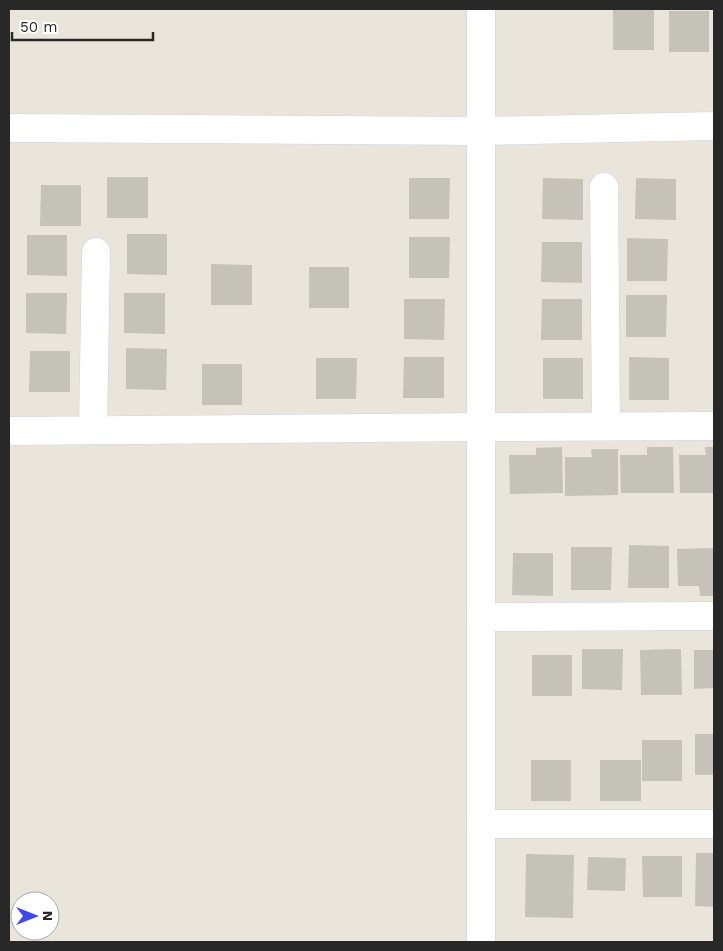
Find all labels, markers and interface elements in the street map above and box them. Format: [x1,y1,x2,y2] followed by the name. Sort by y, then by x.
[12,10,154,42] scale bar
[20,18,57,36] text: 50 m
[10,891,60,941] north arrow
[40,911,56,921] text: N

